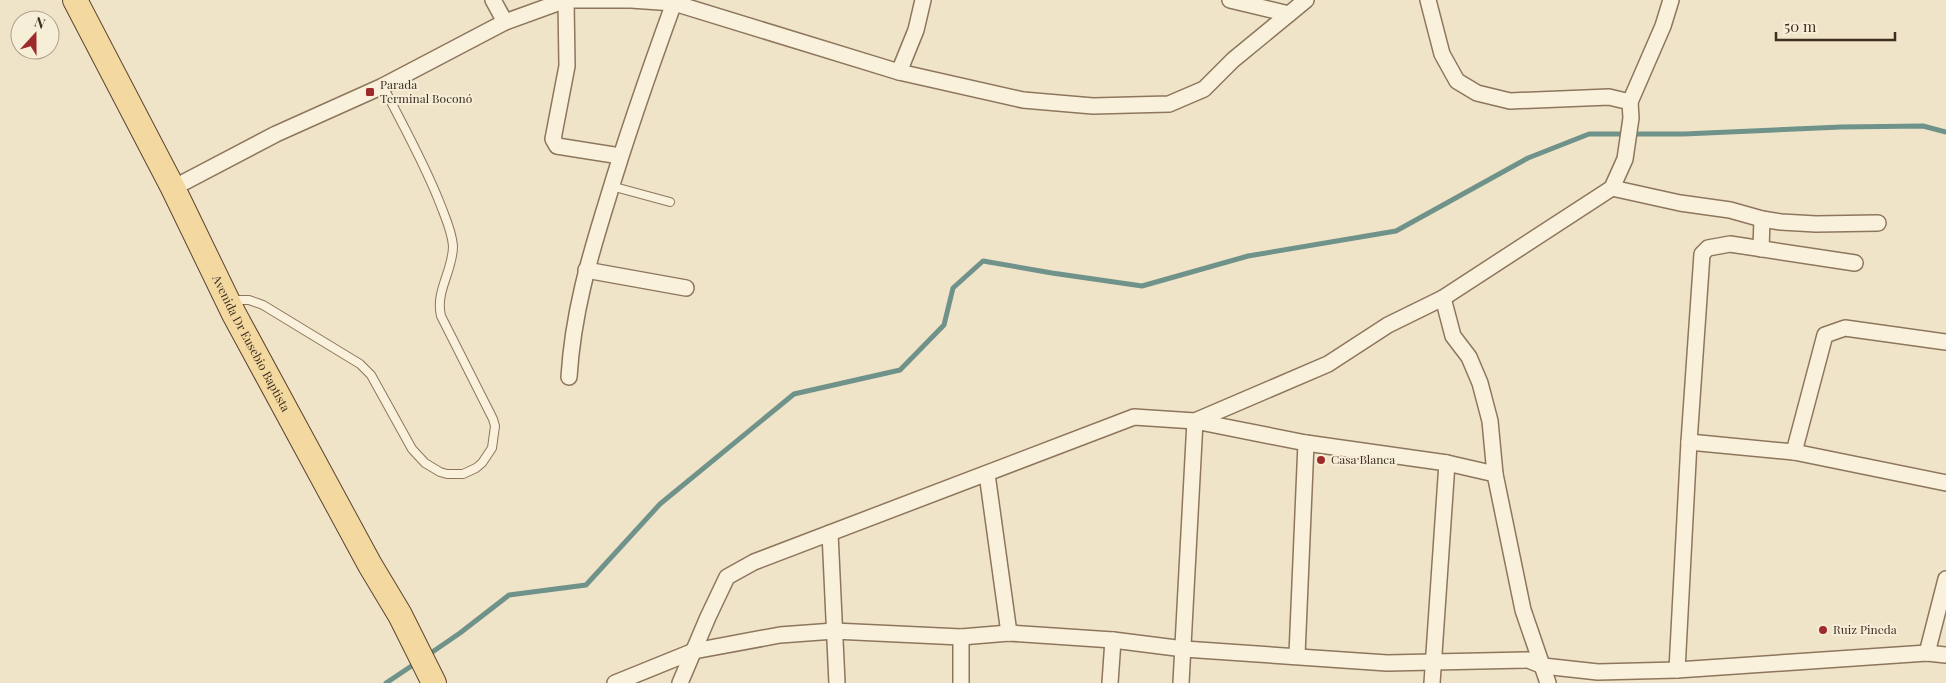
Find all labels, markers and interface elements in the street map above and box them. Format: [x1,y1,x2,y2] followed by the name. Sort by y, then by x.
[10,10,60,60] north arrow
[1776,10,1895,42] scale bar
[32,12,48,33] text: N
[1784,16,1817,36] text: 50 m
[380,76,473,106] place label: Parada Terminal Boconó
[364,86,376,98] marker: Parada Terminal Boconó
[209,271,294,414] street label: Avenida Dr Eusebio Baptista
[1331,451,1395,467] place label: Casa Blanca
[1315,454,1327,466] marker: Casa Blanca
[1833,621,1897,637] place label: Ruiz Pineda
[1817,624,1829,636] marker: Ruiz Pineda

